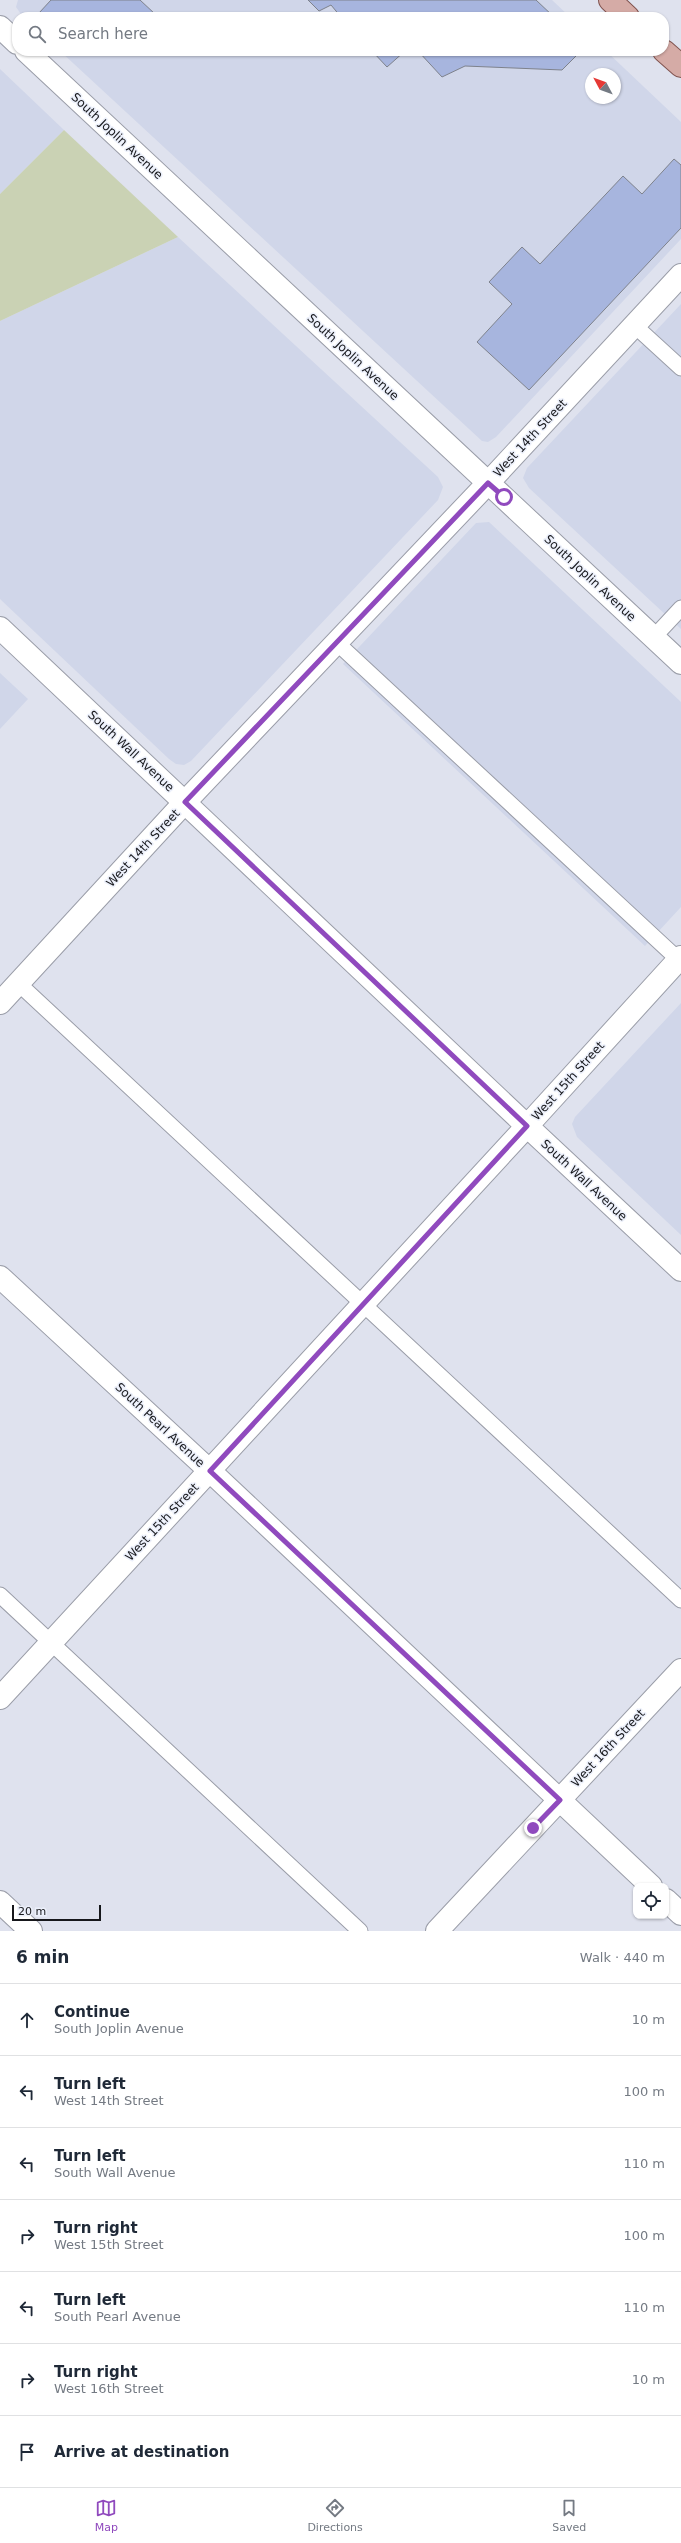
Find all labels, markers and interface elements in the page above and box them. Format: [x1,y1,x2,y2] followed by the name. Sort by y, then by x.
[12,12,669,56] search box
[26,23,48,45] icon: search
[58,25,148,43] text: Search here
[585,68,621,104] north arrow
[68,90,166,182] street label: South Joplin Avenue
[304,311,402,403] street label: South Joplin Avenue
[490,396,570,480] street label: West 14th Street
[495,488,513,506] route start
[541,532,639,624] street label: South Joplin Avenue
[85,708,177,794] street label: South Wall Avenue
[103,806,183,890] street label: West 14th Street
[529,1039,607,1123] street label: West 15th Street
[538,1137,630,1223] street label: South Wall Avenue
[112,1380,208,1470] street label: South Pearl Avenue
[122,1480,202,1564] street label: West 15th Street
[568,1706,648,1790] street label: West 16th Street
[524,1819,542,1837] route end
[633,1883,669,1919] map controls
[633,1883,669,1919] button: locate
[12,1903,101,1922] scale bar
[18,1905,46,1918] text: 20 m
[16,1947,69,1967] text: 6 min
[580,1950,665,1965] text: Walk · 440 m
[54,2003,130,2021] text: Continue
[16,2009,38,2031] icon: ahead
[632,2012,665,2027] text: 10 m
[54,2021,184,2036] text: South Joplin Avenue
[54,2075,126,2093] text: Turn left
[16,2081,38,2103] icon: left
[623,2084,665,2099] text: 100 m
[54,2093,164,2108] text: West 14th Street
[54,2147,126,2165] text: Turn left
[16,2153,38,2175] icon: left
[623,2156,665,2171] text: 110 m
[54,2165,176,2180] text: South Wall Avenue
[54,2219,138,2237] text: Turn right
[16,2225,38,2247] icon: right
[623,2228,665,2243] text: 100 m
[54,2237,164,2252] text: West 15th Street
[54,2291,126,2309] text: Turn left
[16,2297,38,2319] icon: left
[623,2300,665,2315] text: 110 m
[54,2309,181,2324] text: South Pearl Avenue
[54,2363,138,2381] text: Turn right
[16,2369,38,2391] icon: right
[632,2372,665,2387] text: 10 m
[54,2381,164,2396] text: West 16th Street
[16,2441,38,2463] icon: arrive
[54,2443,229,2461] text: Arrive at destination
[95,2497,118,2534] tab: Map
[307,2497,363,2534] tab: Directions
[552,2497,586,2534] tab: Saved

